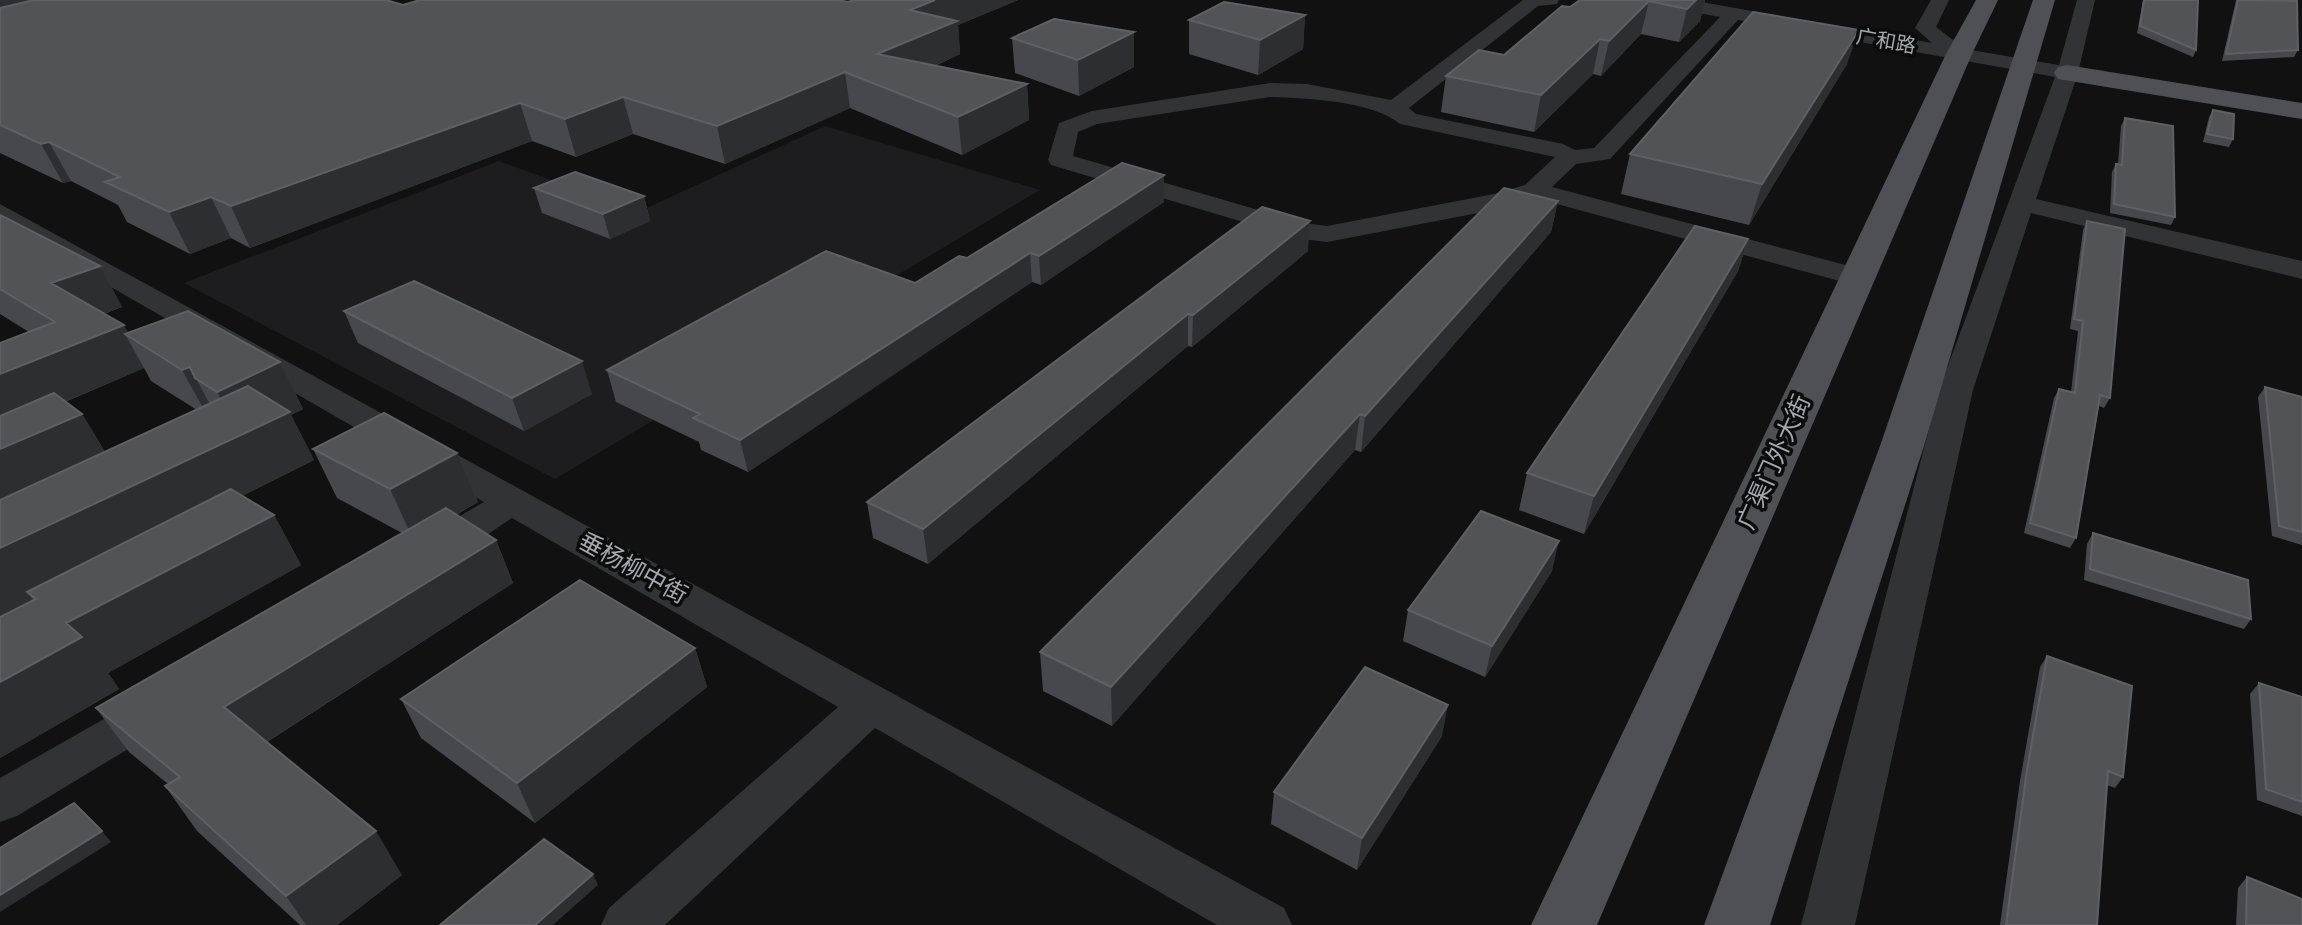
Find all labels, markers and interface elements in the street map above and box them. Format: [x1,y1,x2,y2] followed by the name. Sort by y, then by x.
[1854,24,1918,58] street label: 广和路
[1731,390,1816,533] street label: 广渠门外大街
[574,526,693,609] street label: 垂杨柳中街

